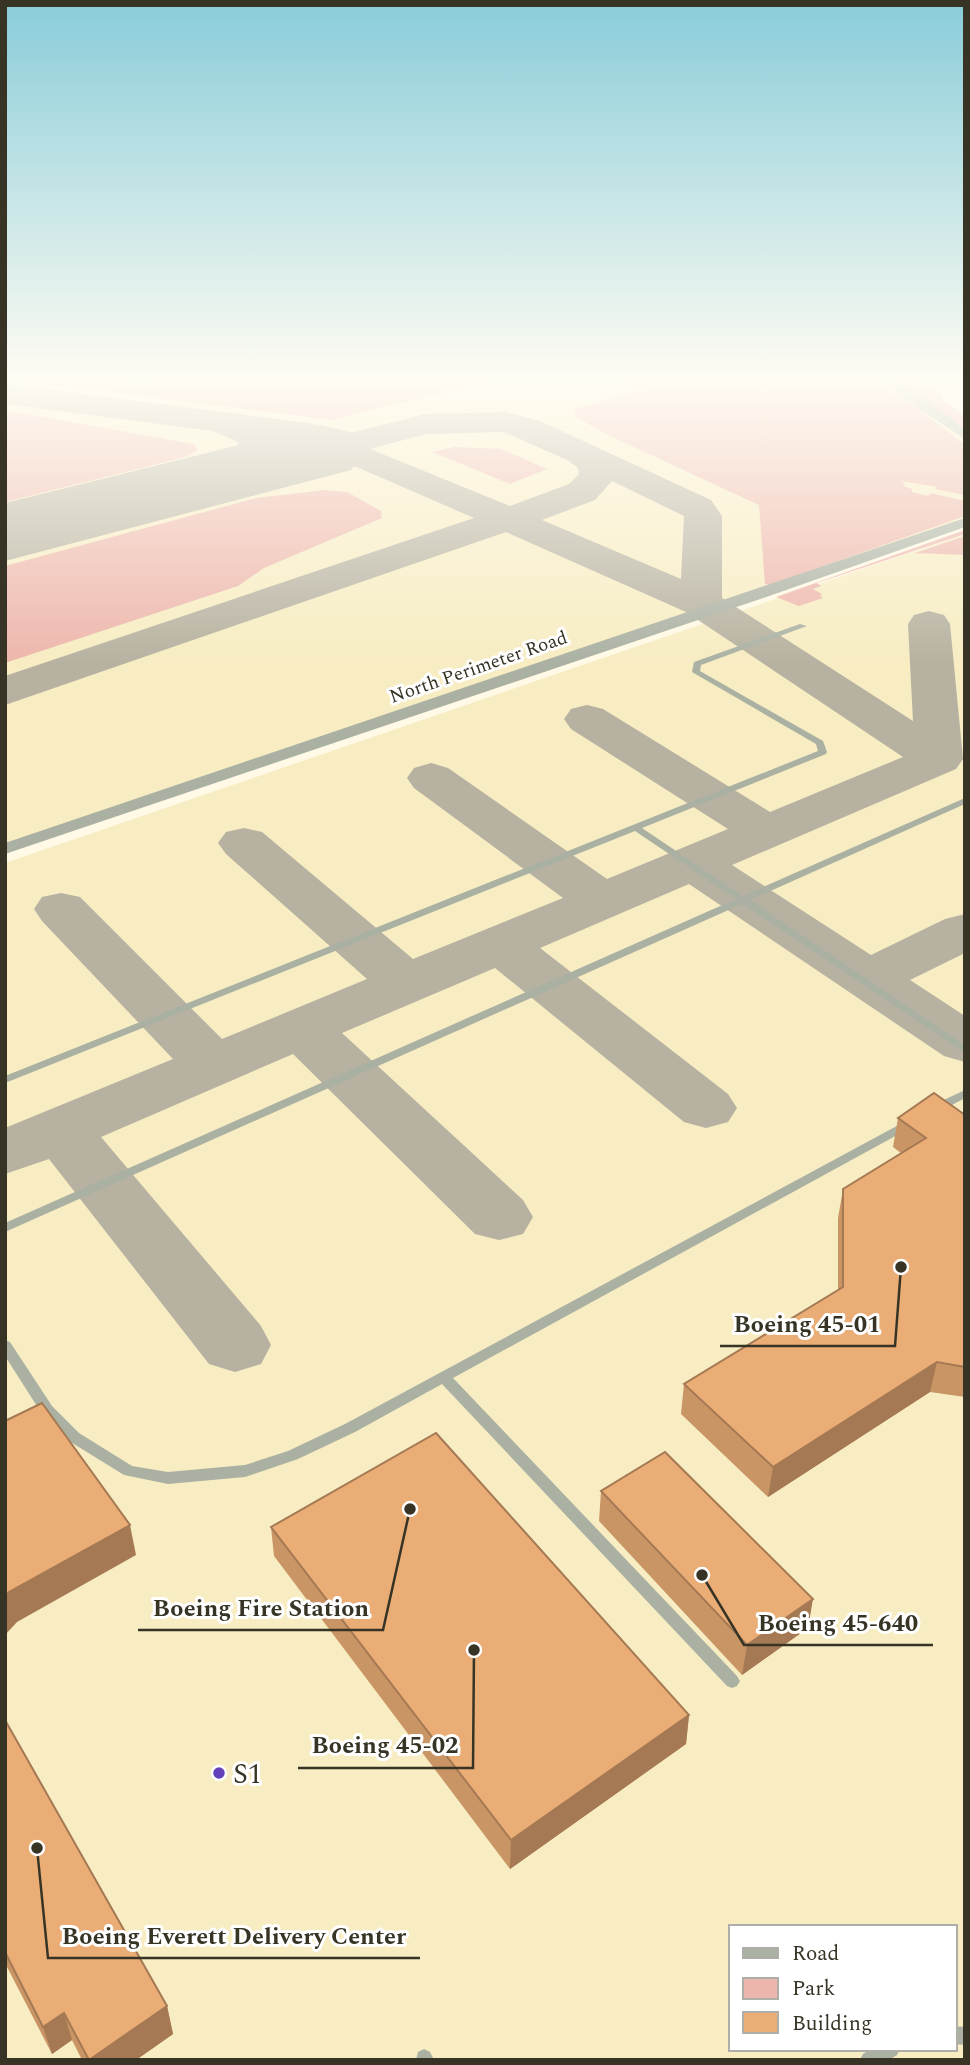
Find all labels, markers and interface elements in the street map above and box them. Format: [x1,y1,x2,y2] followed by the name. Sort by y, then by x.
[386,623,571,711] street label: North Perimeter Road
[720,1301,895,1346] callout: Boeing 45-01
[733,1307,881,1343] text: Boeing 45-01
[138,1585,383,1630] callout: Boeing Fire Station
[153,1591,369,1627] text: Boeing Fire Station
[744,1600,933,1645] callout: Boeing 45-640
[758,1606,918,1642] text: Boeing 45-640
[298,1723,473,1768] callout: Boeing 45-02
[311,1728,459,1764] text: Boeing 45-02
[233,1753,262,1796] place label: S1
[211,1765,227,1781] marker: S1
[48,1913,420,1958] callout: Boeing Everett Delivery Center
[62,1919,407,1955] text: Boeing Everett Delivery Center
[729,1925,956,2051] legend
[792,1938,839,1970] text: Road
[792,1973,836,2005] text: Park
[792,2008,872,2040] text: Building

